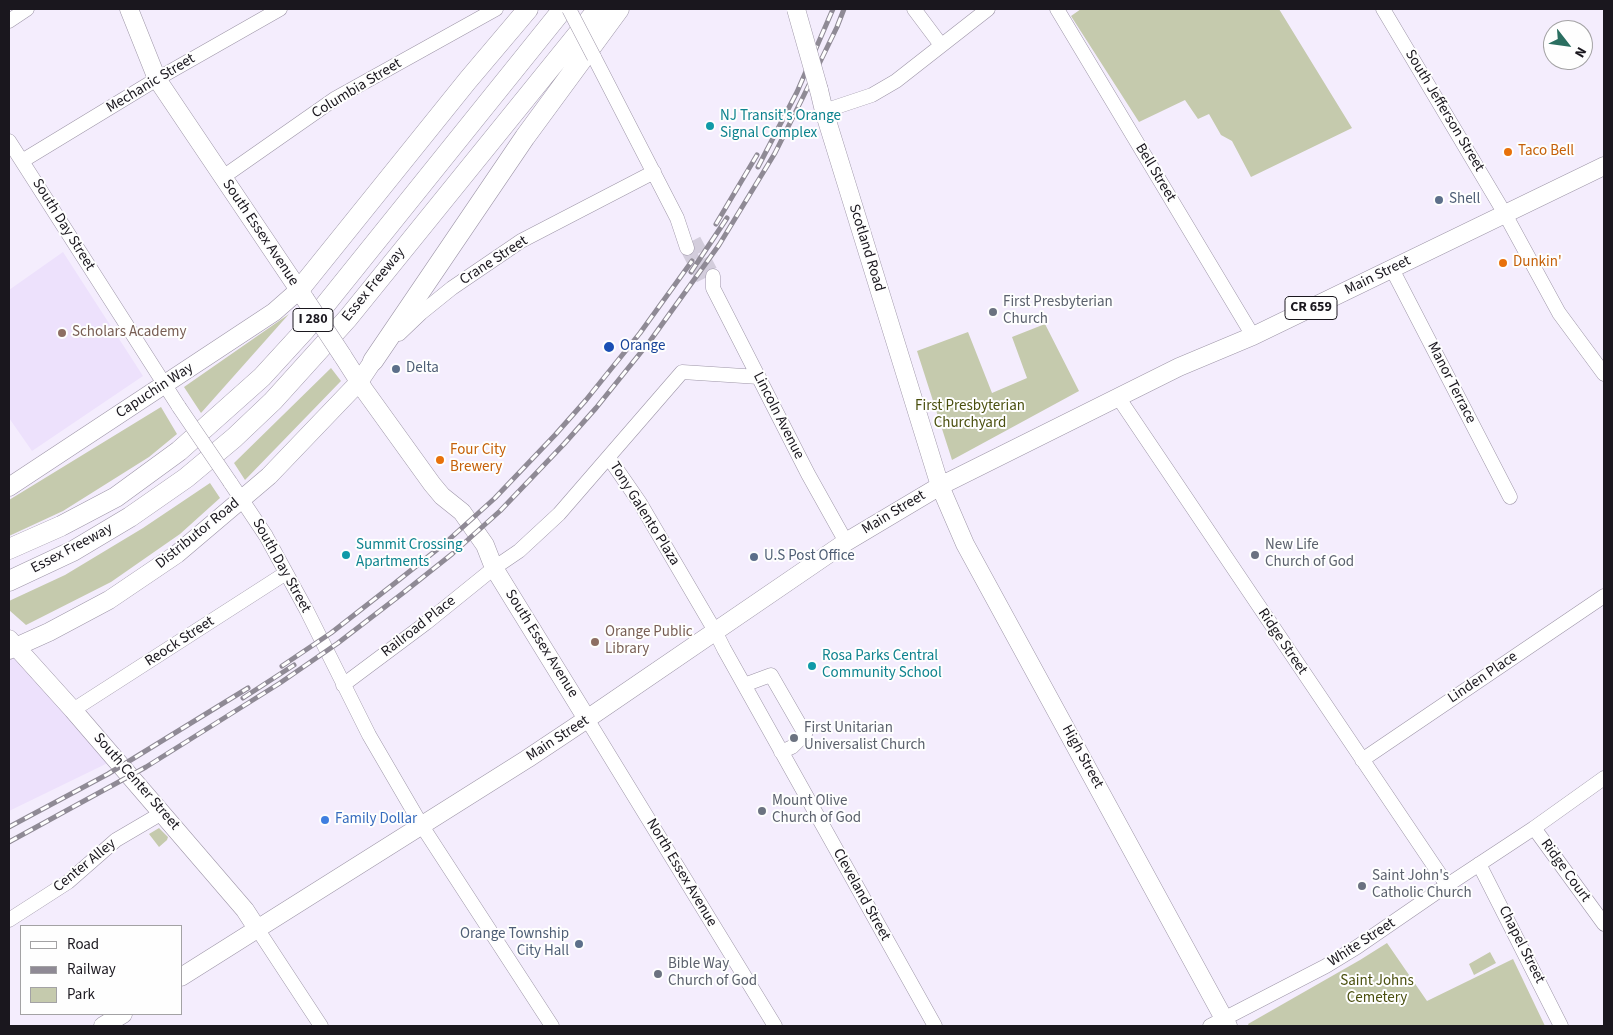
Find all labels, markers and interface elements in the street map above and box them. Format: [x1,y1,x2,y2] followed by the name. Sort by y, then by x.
[1543,20,1593,70] north arrow
[1569,43,1591,61] text: N
[1400,47,1488,175] street label: South Jefferson Street
[103,50,199,118] street label: Mechanic Street
[309,55,405,123] street label: Columbia Street
[720,108,841,143] place label: NJ Transit's Orange Signal Complex
[704,120,716,132] marker: NJ Transit's Orange Signal Complex
[1131,141,1179,205] street label: Bell Street
[1518,143,1574,161] place label: Taco Bell
[1502,146,1514,158] marker: Taco Bell
[28,176,98,274] street label: South Day Street
[218,176,302,290] street label: South Essex Avenue
[1449,191,1480,209] place label: Shell
[1433,194,1445,206] marker: Shell
[844,202,888,294] street label: Scotland Road
[457,232,531,290] street label: Crane Street
[339,244,409,326] street label: Essex Freeway
[1342,252,1414,300] street label: Main Street
[1513,254,1562,272] place label: Dunkin'
[1497,257,1509,269] marker: Dunkin'
[1003,294,1113,329] place label: First Presbyterian Church
[1285,296,1337,320] road number: CR 659
[987,306,999,318] marker: First Presbyterian Church
[293,308,333,332] road number: I 280
[72,324,187,342] place label: Scholars Academy
[56,327,68,339] marker: Scholars Academy
[620,338,665,356] place label: Orange
[1423,339,1479,427] street label: Manor Terrace
[602,340,616,354] marker: Orange
[113,359,197,423] street label: Capuchin Way
[406,360,439,378] place label: Delta
[390,363,402,375] marker: Delta
[748,370,808,462] street label: Lincoln Avenue
[915,398,1025,433] park label: First Presbyterian Churchyard
[450,442,506,477] place label: Four City Brewery
[434,454,446,466] marker: Four City Brewery
[605,459,683,569] street label: Tony Galento Plaza
[859,487,929,539] street label: Main Street
[152,495,244,573] street label: Distributor Road
[248,516,314,616] street label: South Day Street
[28,520,116,578] street label: Essex Freeway
[356,537,463,572] place label: Summit Crossing Apartments
[1265,537,1354,572] place label: New Life Church of God
[764,548,855,566] place label: U.S Post Office
[340,549,352,561] marker: Summit Crossing Apartments
[1249,549,1261,561] marker: New Life Church of God
[748,551,760,563] marker: U.S Post Office
[500,587,582,701] street label: South Essex Avenue
[378,592,460,662] street label: Railroad Place
[1253,605,1311,679] street label: Ridge Street
[142,613,218,671] street label: Reock Street
[605,624,693,659] place label: Orange Public Library
[589,636,601,648] marker: Orange Public Library
[822,648,942,683] place label: Rosa Parks Central Community School
[1445,648,1521,708] street label: Linden Place
[806,660,818,672] marker: Rosa Parks Central Community School
[523,712,593,766] street label: Main Street
[804,720,925,755] place label: First Unitarian Universalist Church
[1057,722,1107,792] street label: High Street
[89,730,183,834] street label: South Center Street
[788,732,800,744] marker: First Unitarian Universalist Church
[772,793,861,828] place label: Mount Olive Church of God
[756,805,768,817] marker: Mount Olive Church of God
[335,811,417,829] place label: Family Dollar
[319,814,331,826] marker: Family Dollar
[642,816,720,930] street label: North Essex Avenue
[50,835,120,897] street label: Center Alley
[1536,836,1594,906] street label: Ridge Court
[828,846,894,944] street label: Cleveland Street
[1372,868,1472,903] place label: Saint John's Catholic Church
[1356,880,1368,892] marker: Saint John's Catholic Church
[1494,903,1548,987] street label: Chapel Street
[1325,915,1399,971] street label: White Street
[20,925,182,1015] legend
[460,926,569,961] place label: Orange Township City Hall
[67,934,99,955] text: Road
[573,938,585,950] marker: Orange Township City Hall
[668,956,757,991] place label: Bible Way Church of God
[67,959,116,980] text: Railway
[652,968,664,980] marker: Bible Way Church of God
[1340,973,1414,1008] park label: Saint Johns Cemetery
[67,984,95,1005] text: Park

